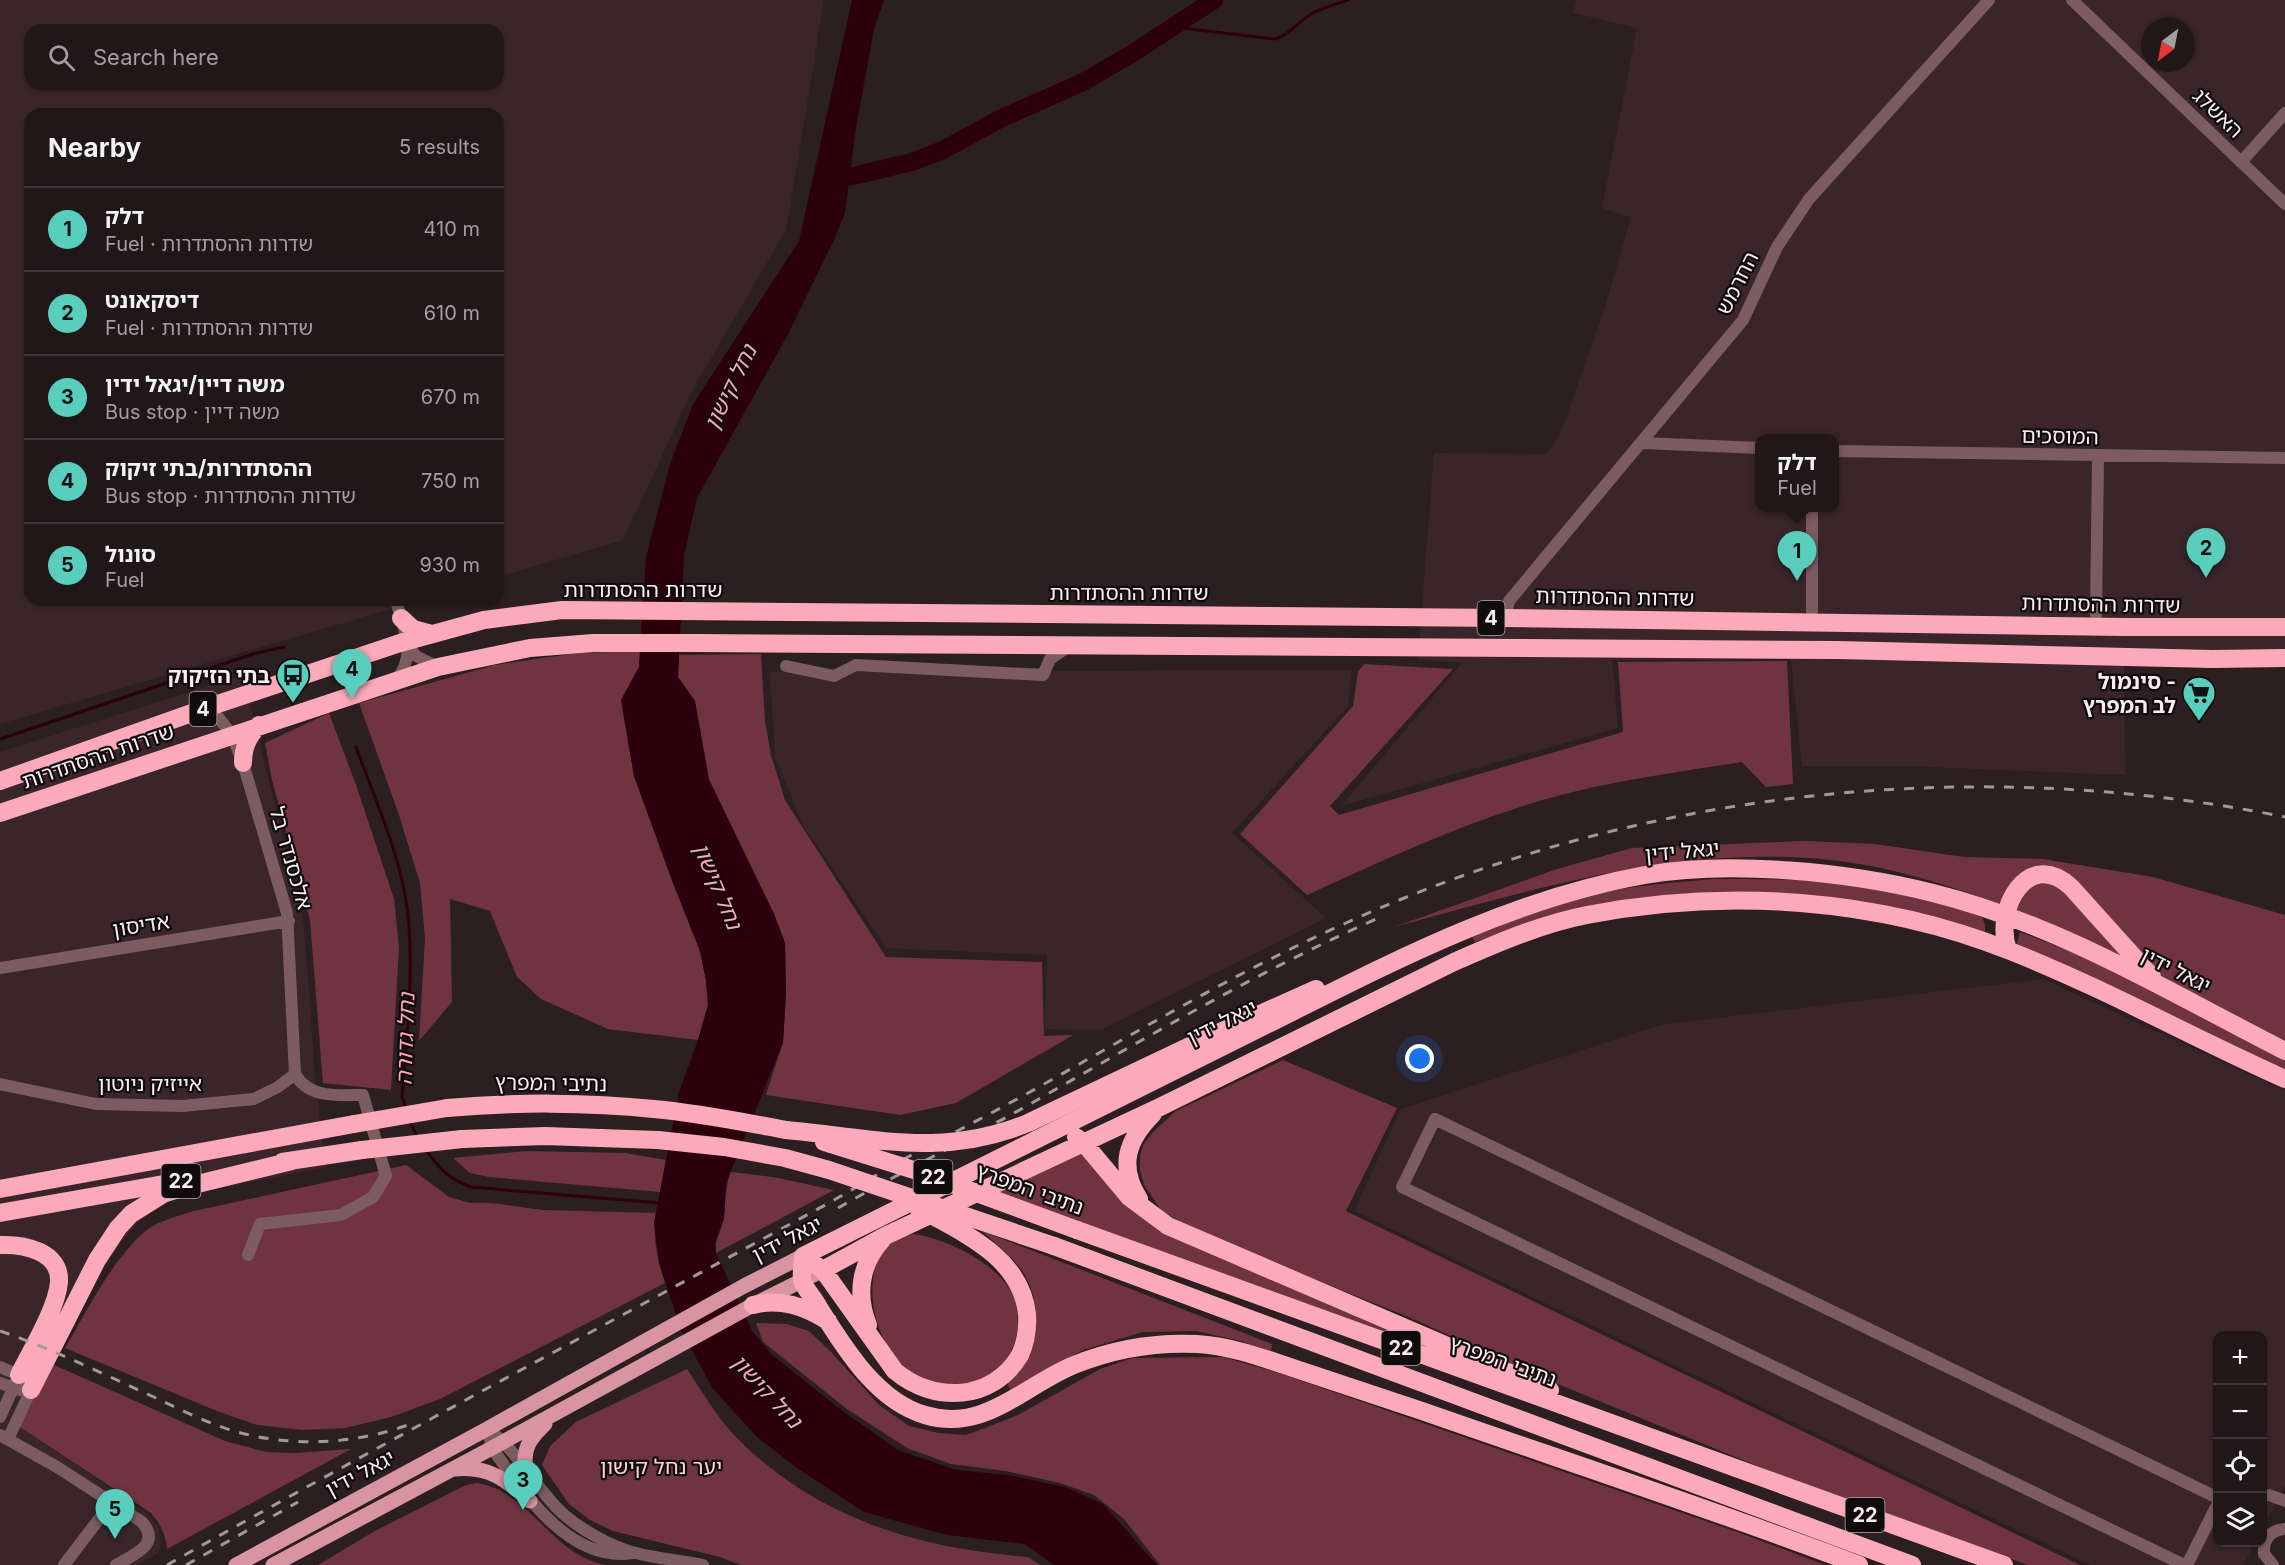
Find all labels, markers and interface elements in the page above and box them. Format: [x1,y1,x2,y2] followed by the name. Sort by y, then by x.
[2141,18,2195,72] north arrow
[24,24,504,90] search box
[45,41,78,74] icon: search
[93,44,219,70] text: Search here
[2188,83,2248,143] street label: האשלג
[48,132,141,163] text: Nearby
[399,135,480,159] text: 5 results
[105,203,144,229] text: דלק
[63,217,72,241] text: 1
[424,217,480,241] text: 410 m
[105,232,313,256] text: Fuel · שדרות ההסתדרות
[1711,247,1763,319] street label: החרמש
[105,287,199,313] text: דיסקאונט
[61,301,74,325] text: 2
[424,301,480,325] text: 610 m
[105,316,313,340] text: Fuel · שדרות ההסתדרות
[698,339,762,433] water label: נחל קישון
[105,371,285,397] text: משה דיין/יגאל ידין
[61,385,74,409] text: 3
[421,385,480,409] text: 670 m
[105,400,279,424] text: Bus stop · משה דיין
[2021,423,2099,449] street label: המוסכים
[1755,434,1839,512] popup
[1777,449,1816,475] text: דלק
[105,455,312,481] text: ההסתדרות/בתי זיקוק
[61,469,74,493] text: 4
[421,469,480,493] text: 750 m
[1777,476,1817,500] text: Fuel
[105,484,356,508] text: Bus stop · שדרות ההסתדרות
[2186,528,2226,578] pin: 2
[1778,532,1816,581] pin: 1
[105,541,156,567] text: סונול
[61,553,74,577] text: 5
[419,553,480,577] text: 930 m
[105,568,144,592] text: Fuel
[563,577,723,602] street label: שדרות ההסתדרות
[1049,580,1209,605] street label: שדרות ההסתדרות
[1535,583,1695,611] street label: שדרות ההסתדרות
[2021,590,2181,618] street label: שדרות ההסתדרות
[1478,601,1504,635] road number: 4
[332,650,372,699] pin: 4
[275,657,311,704] bus stop icon: בתי הזיקוק
[168,663,270,688] place label: בתי הזיקוק
[2083,669,2176,718] place label: סינמול - לב המפרץ
[2181,675,2217,722] supermarket icon: סינמול - לב המפרץ
[190,692,216,726] road number: 4
[19,718,177,794] street label: שדרות ההסתדרות
[264,804,318,912] street label: אלכסנדר בל
[1644,835,1720,867] street label: יגאל ידין
[688,839,748,934] water label: נחל קישון
[111,908,171,942] street label: אדיסון
[2137,942,2215,998] street label: יגאל ידין
[390,991,420,1086] water label: נחל גדורה
[1183,994,1261,1050] street label: יגאל ידין
[1405,1044,1434,1073] your location
[495,1070,607,1096] street label: נתיבי המפרץ
[98,1071,202,1096] street label: אייזיק ניוטון
[973,1158,1087,1220] street label: נתיבי המפרץ
[914,1160,952,1194] road number: 22
[162,1164,201,1198] road number: 22
[748,1211,826,1267] street label: יגאל ידין
[1446,1330,1560,1392] street label: נתיבי המפרץ
[1382,1331,1420,1365] road number: 22
[2213,1331,2267,1547] map controls
[2213,1331,2267,1385] button: +
[727,1349,809,1434] water label: נחל קישון
[2213,1385,2267,1439] button: −
[2213,1439,2267,1493] button: locate
[321,1444,399,1502] street label: יגאל ידין
[600,1454,722,1479] park label: יער נחל קישון
[504,1460,542,1510] pin: 3
[96,1490,134,1539] pin: 5
[2213,1493,2267,1547] button: layers
[1846,1498,1884,1532] road number: 22

